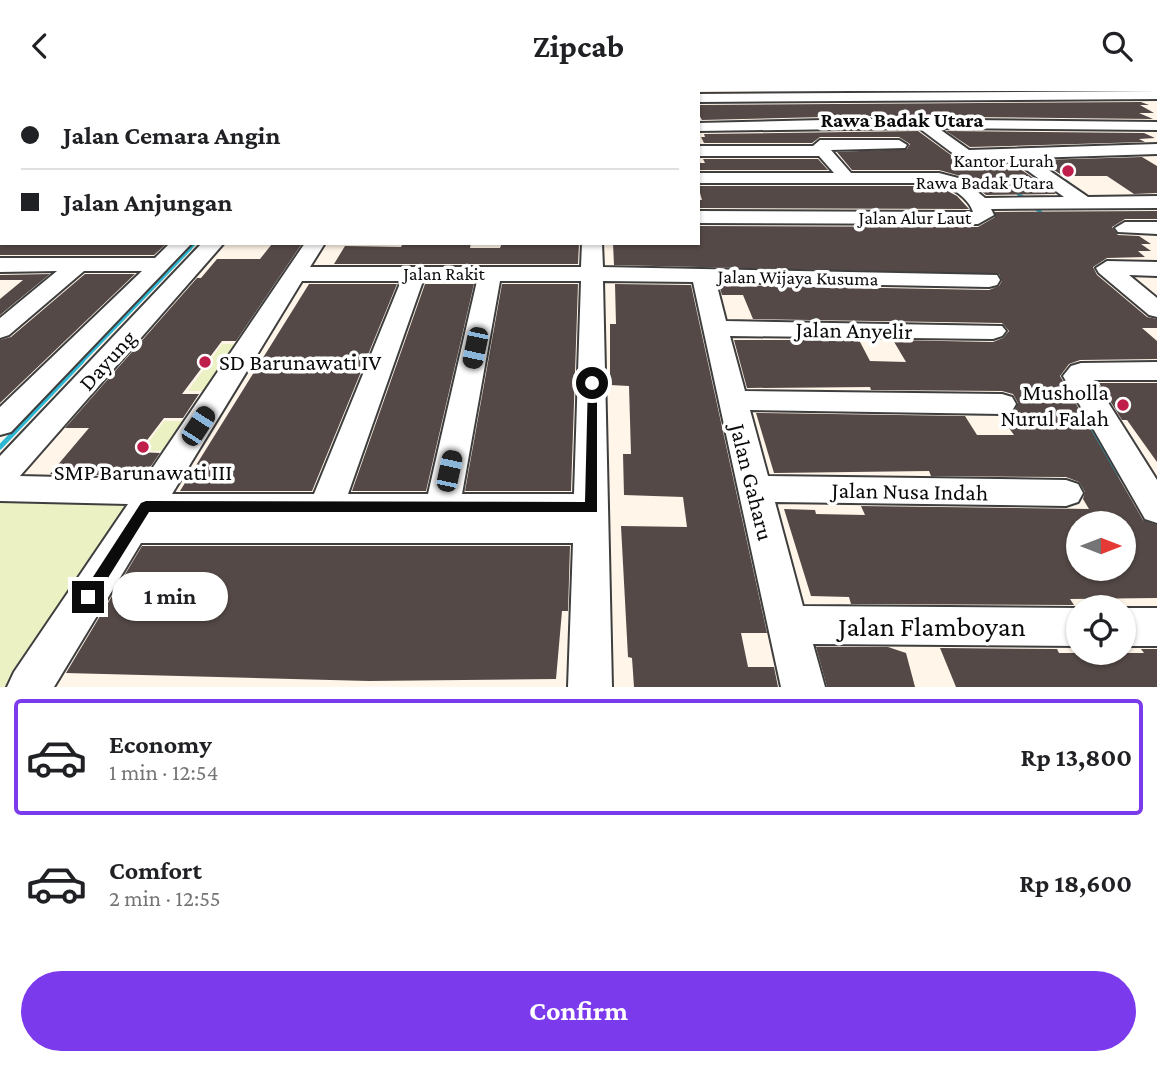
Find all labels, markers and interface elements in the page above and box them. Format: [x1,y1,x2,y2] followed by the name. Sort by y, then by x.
[21,27,59,65] icon: back
[1098,27,1136,65] icon: search
[533,28,624,64] text: Zipcab
[820,108,984,132] district label: Rawa Badak Utara
[63,121,280,150] text: Jalan Cemara Angin
[916,150,1054,193] place label: Kantor Lurah Rawa Badak Utara
[1060,163,1076,179] marker: Kantor Lurah Rawa Badak Utara
[63,188,232,217] text: Jalan Anjungan
[857,207,972,228] street label: Jalan Alur Laut
[401,263,485,284] street label: Jalan Rakit
[715,266,879,290] street label: Jalan Wijaya Kusuma
[793,316,913,344] street label: Jalan Anyelir
[73,324,141,396] street label: Dayung
[461,325,490,371] car
[219,349,382,375] place label: SD Barunawati IV
[197,354,213,370] marker: SD Barunawati IV
[576,367,608,399] route start
[1000,379,1109,431] place label: Musholla Nurul Falah
[1115,397,1131,413] marker: Musholla Nurul Falah
[178,403,219,449] car
[724,419,779,543] street label: Jalan Gaharu
[135,439,151,455] marker: SMP Barunawati III
[435,448,464,494] car
[54,459,232,485] place label: SMP Barunawati III
[830,477,988,505] street label: Jalan Nusa Indah
[1066,511,1136,581] north arrow
[1066,511,1136,665] map controls
[112,573,228,621] callout: 1 min
[72,581,104,613] route end
[144,583,196,609] text: 1 min
[1066,595,1136,665] button: locate
[835,611,1026,642] street label: Jalan Flamboyan
[25,726,88,789] icon: car
[109,730,212,759] text: Economy
[1021,743,1132,772] text: Rp 13,800
[109,759,218,785] text: 1 min · 12:54
[25,852,88,915] icon: car
[109,856,202,885] text: Comfort
[1019,869,1132,898] text: Rp 18,600
[109,885,221,911] text: 2 min · 12:55
[21,971,1136,1051] button: Confirm

